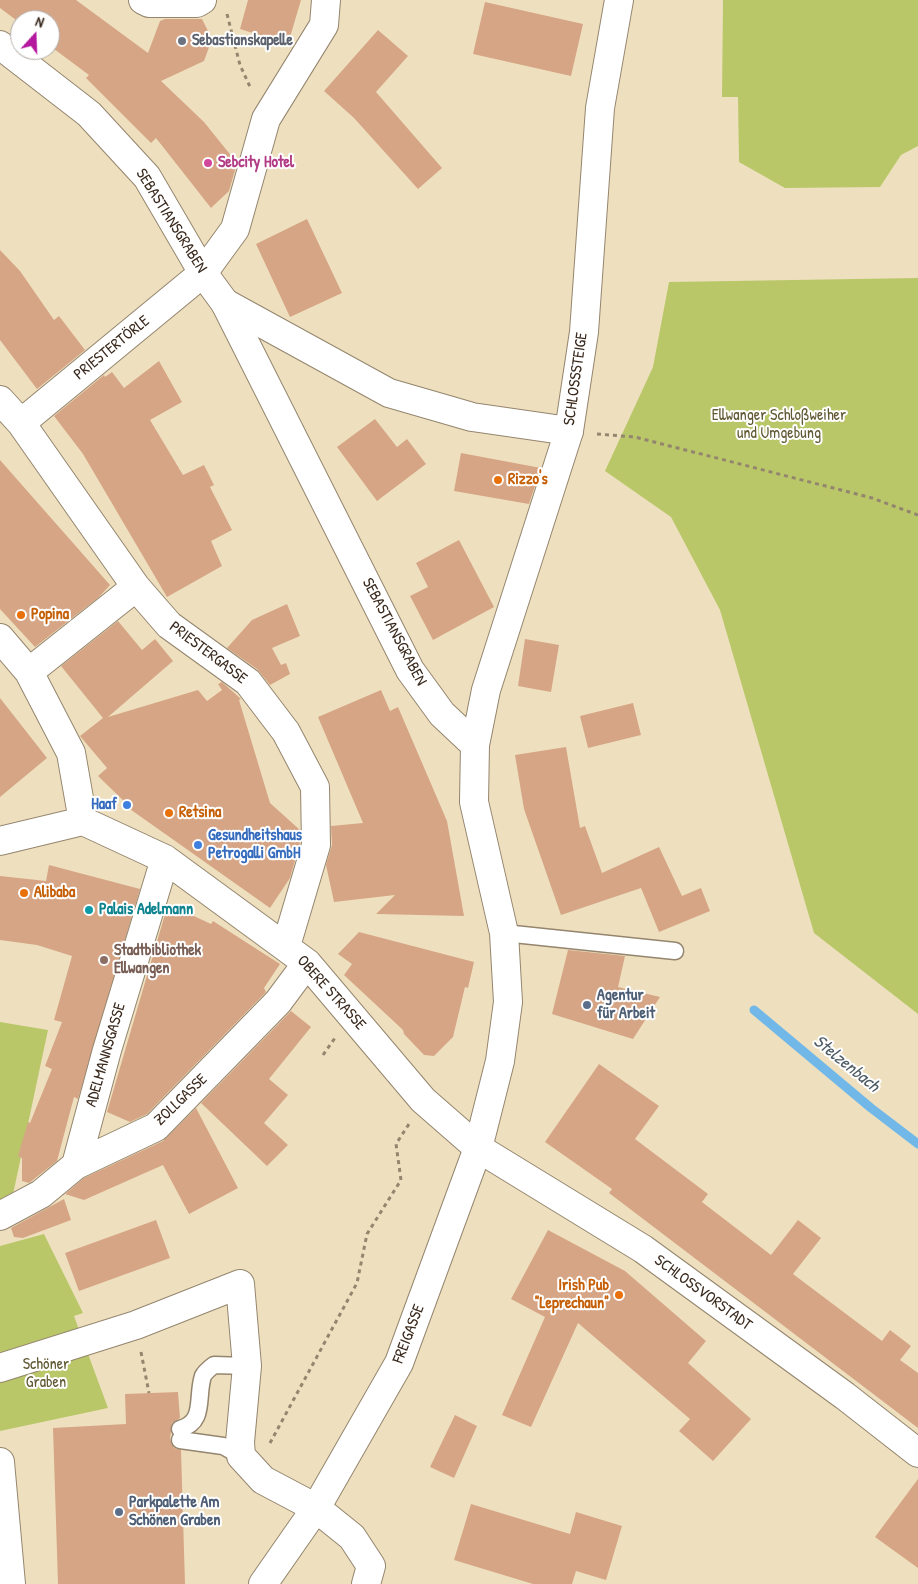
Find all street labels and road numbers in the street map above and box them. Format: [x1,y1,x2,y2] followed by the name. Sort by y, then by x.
[131,165,211,277] street label: SEBASTIANSGRABEN
[70,312,154,384] street label: PRIESTERTÖRLE
[560,331,592,427] street label: SCHLOSSSTEIGE
[358,575,430,689] street label: SEBASTIANSGRABEN
[165,618,251,688] street label: PRIESTERGASSE
[292,952,370,1034] street label: OBERE STRASSE
[82,1001,130,1109] street label: ADELMANNSGASSE
[151,1070,211,1130] street label: ZOLLGASSE
[650,1251,756,1335] street label: SCHLOSSVORSTADT
[389,1302,429,1366] street label: FREIGASSE

